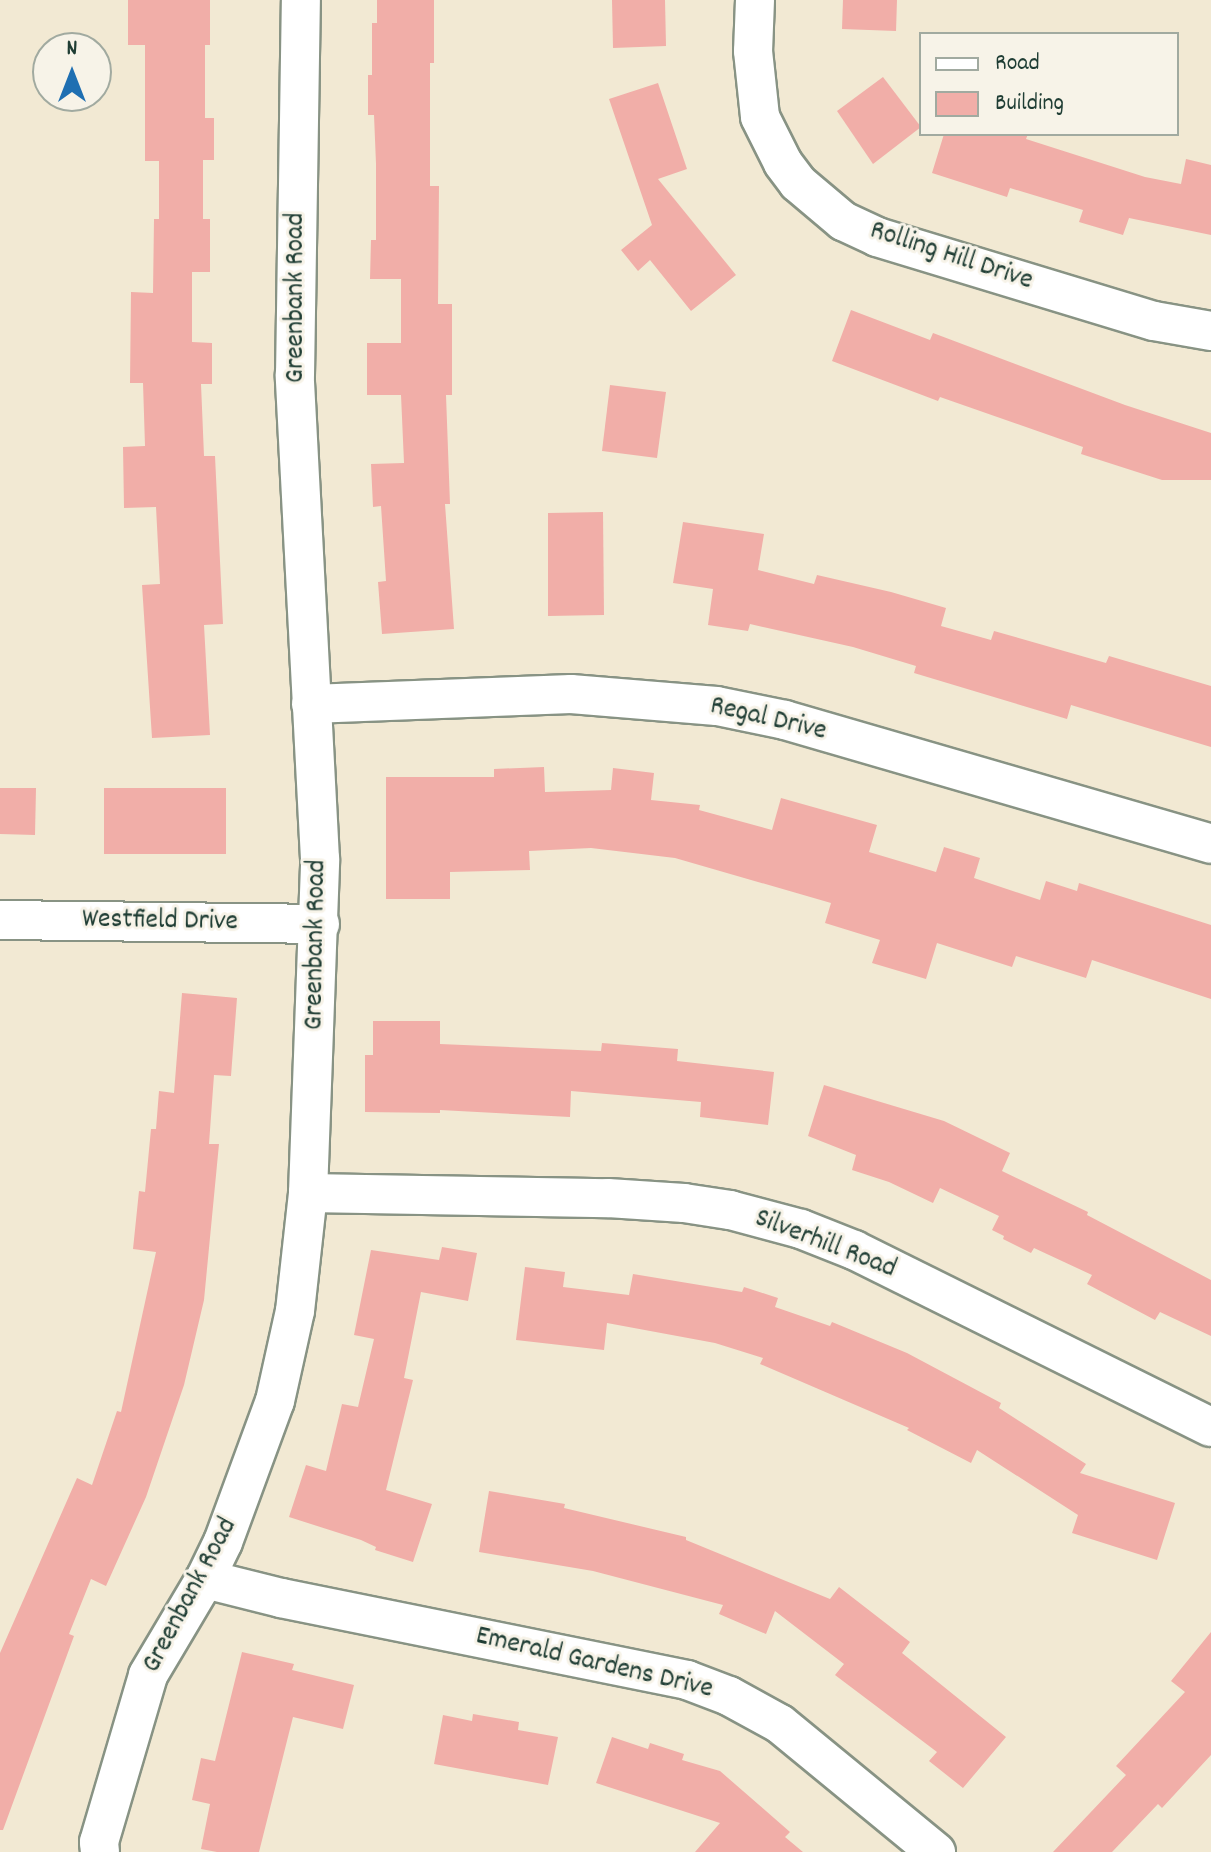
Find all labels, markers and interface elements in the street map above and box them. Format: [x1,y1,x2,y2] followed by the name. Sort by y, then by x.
[32,32,112,112] north arrow
[919,32,1179,136] legend
[67,34,77,65] text: N
[995,47,1040,81] text: Road
[995,87,1064,121] text: Building
[280,213,314,383] street label: Greenbank Road
[865,215,1037,299] street label: Rolling Hill Drive
[707,690,829,750] street label: Regal Drive
[299,859,335,1031] street label: Greenbank Road
[82,904,238,940] street label: Westfield Drive
[750,1203,900,1287] street label: Silverhill Road
[136,1513,246,1679] street label: Greenbank Road
[472,1620,716,1708] street label: Emerald Gardens Drive

